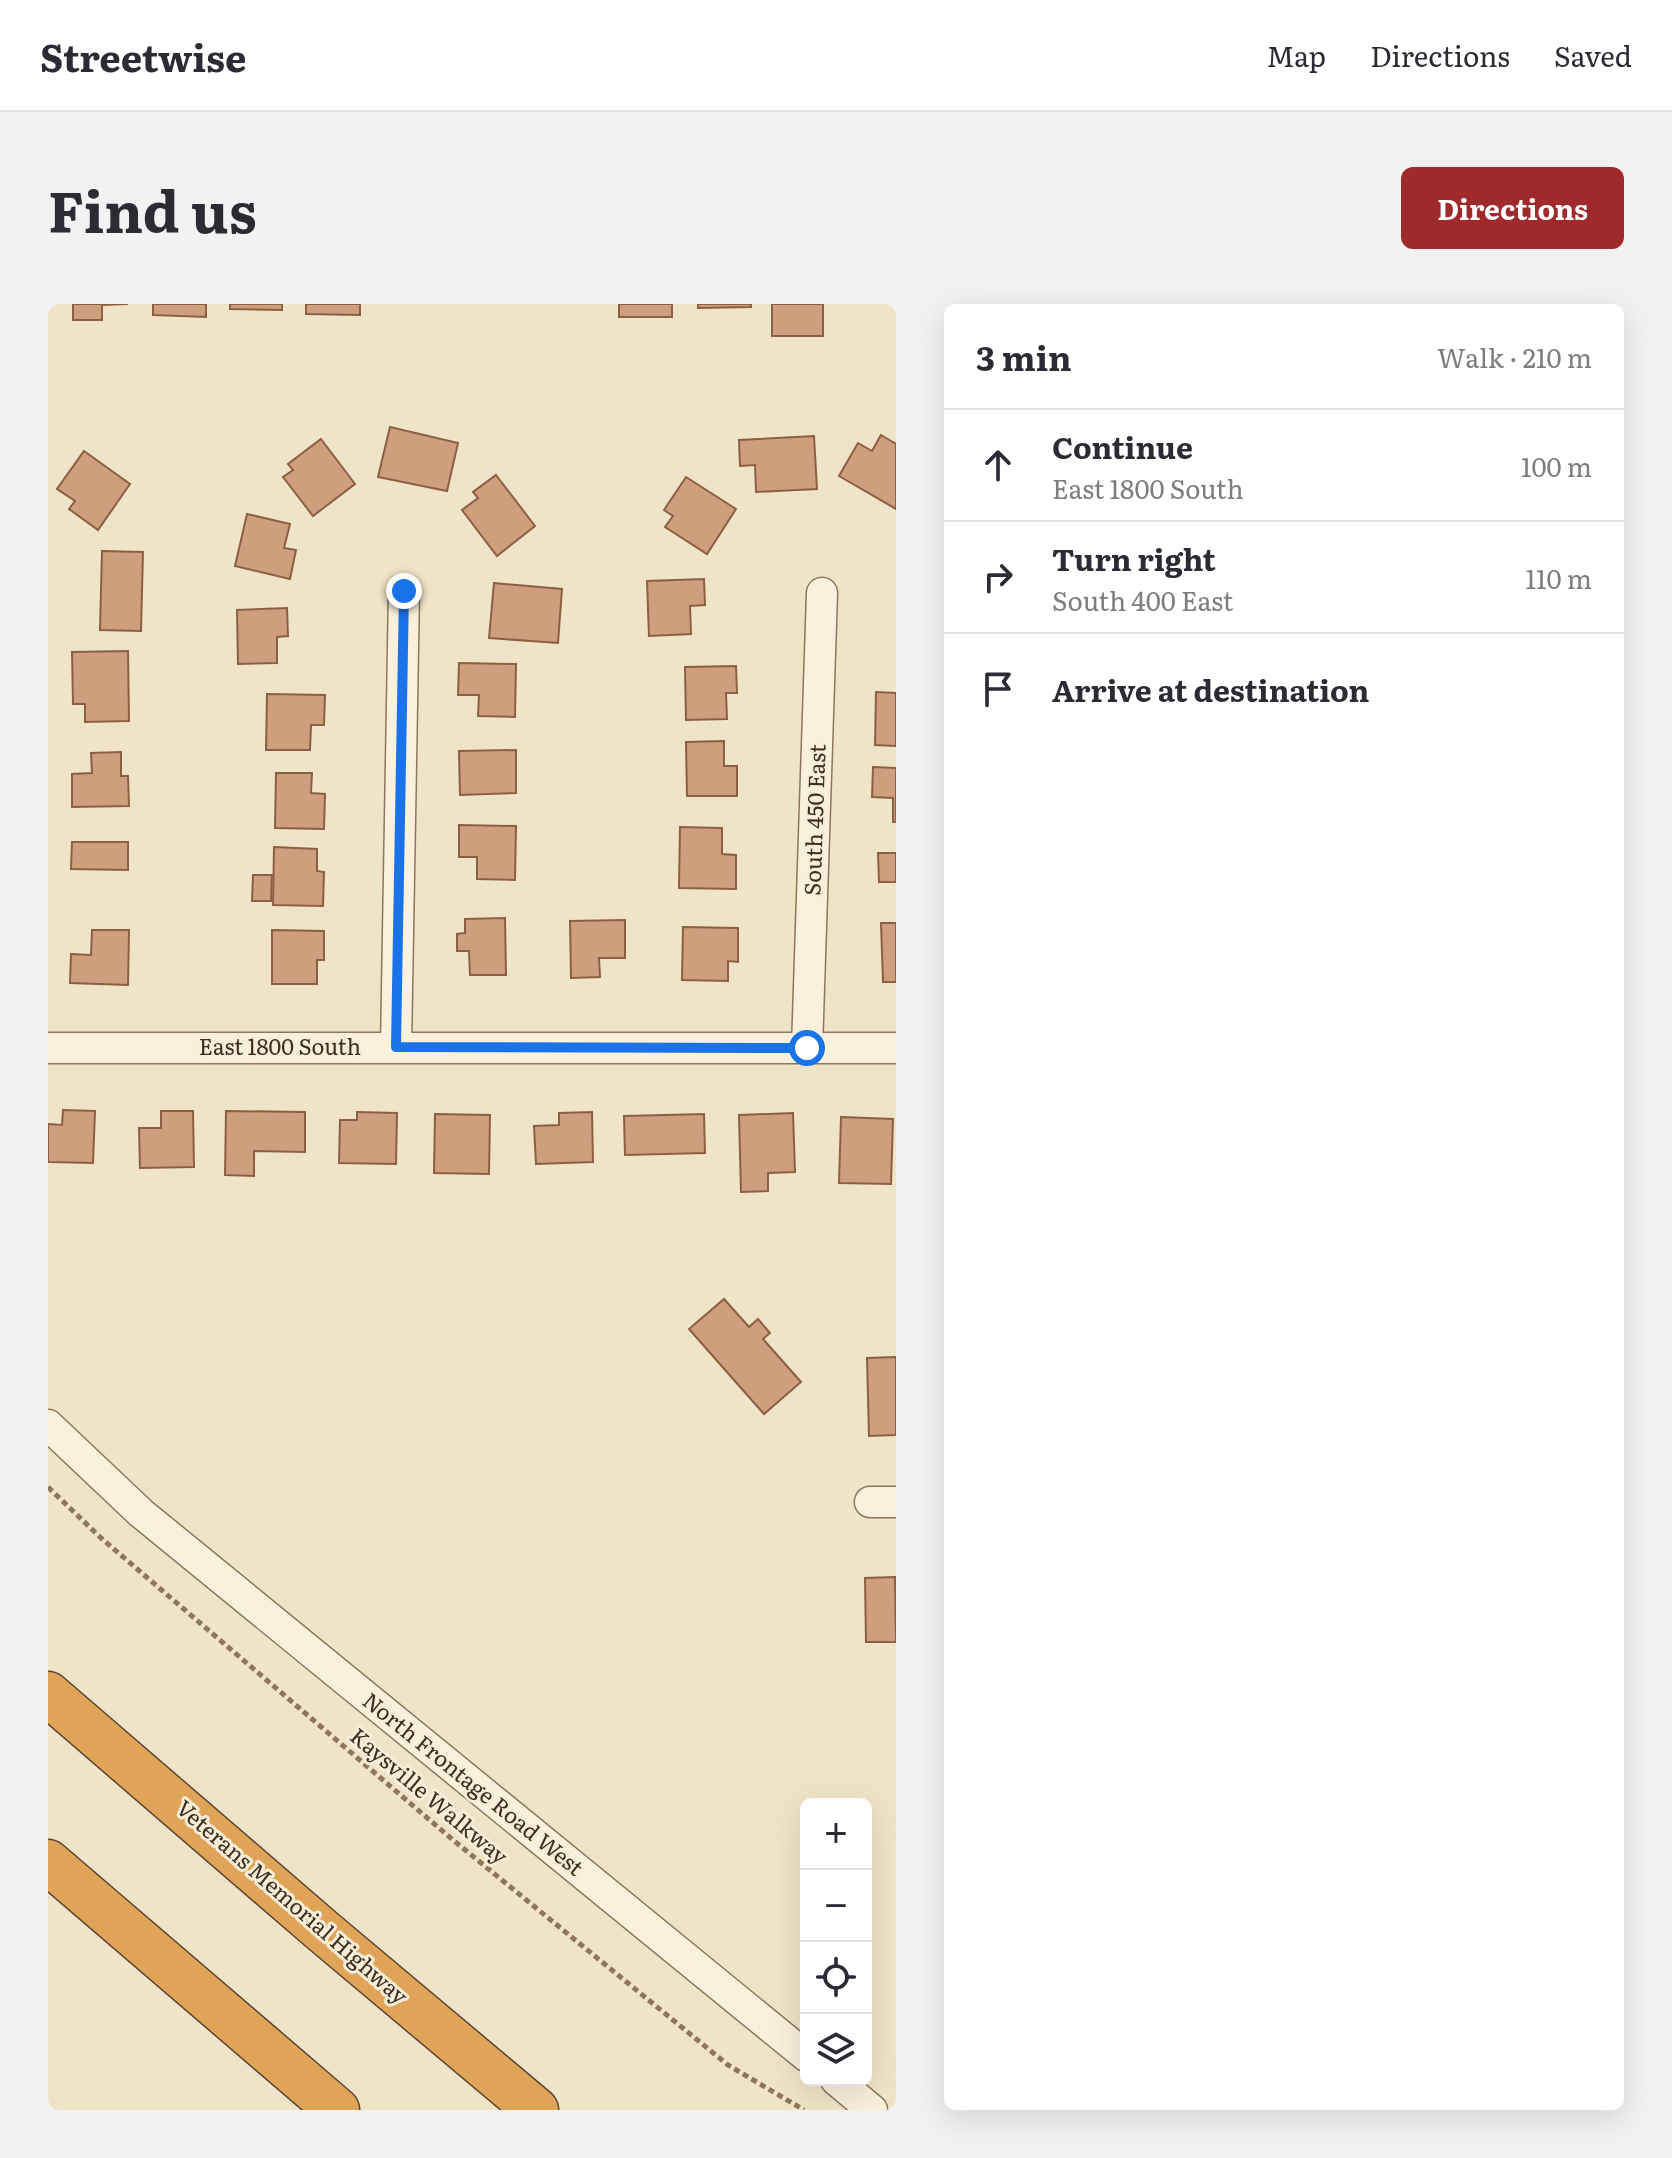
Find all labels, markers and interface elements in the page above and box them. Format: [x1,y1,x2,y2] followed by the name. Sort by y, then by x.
[40,27,247,84] text: Streetwise
[1267,34,1326,76] text: Map
[1370,34,1510,76] text: Directions
[1554,34,1632,76] text: Saved
[48,167,257,250] text: Find us
[1401,167,1624,249] button: Directions
[976,331,1072,381] text: 3 min
[1437,337,1592,376] text: Walk · 210 m
[1052,424,1193,468] text: Continue
[976,443,1020,487] icon: ahead
[1521,446,1592,485] text: 100 m
[1052,468,1244,507] text: East 1800 South
[1052,536,1216,580] text: Turn right
[976,555,1020,599] icon: right
[1525,558,1592,597] text: 110 m
[386,573,422,609] route end
[1052,580,1233,619] text: South 400 East
[976,667,1020,711] icon: arrive
[1052,667,1369,711] text: Arrive at destination
[794,743,833,896] street label: South 450 East
[199,1029,361,1062] street label: East 1800 South
[789,1030,825,1066] route start
[356,1683,592,1882] street label: North Frontage Road West
[344,1719,516,1871] street label: Kaysville Walkway
[170,1791,416,2011] street label: Veterans Memorial Highway
[800,1798,872,2086] map controls
[800,1798,872,1870] button: +
[800,1870,872,1942] button: −
[800,1942,872,2014] button: locate
[800,2014,872,2086] button: layers

